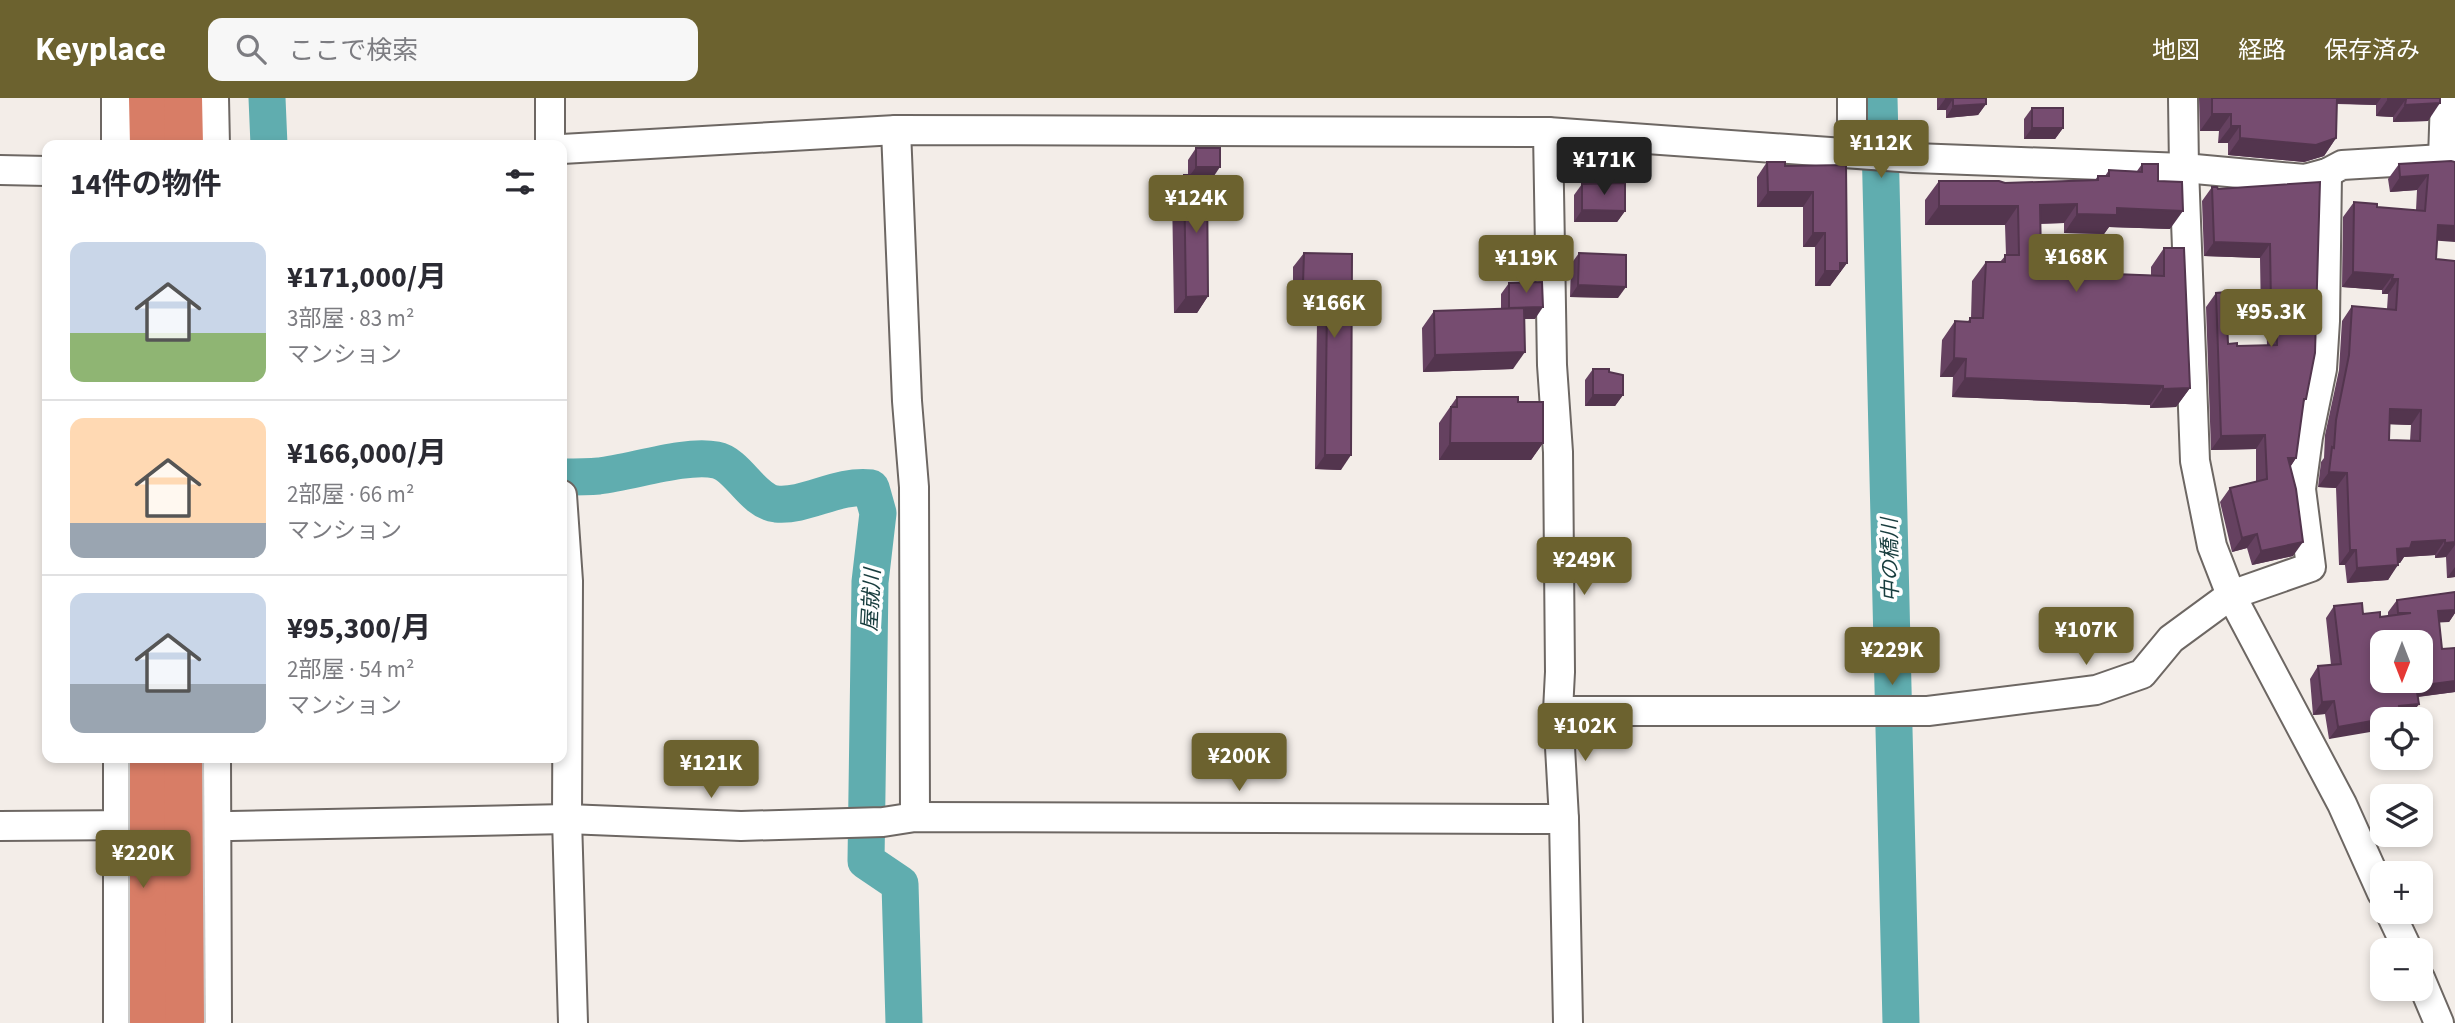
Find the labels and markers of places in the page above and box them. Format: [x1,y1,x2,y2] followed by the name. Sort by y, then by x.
[1832,120,1930,180] pin: ¥112K
[1555,138,1653,197] pin: ¥171K
[1147,176,1245,235] pin: ¥124K
[2027,234,2125,294] pin: ¥168K
[1477,236,1575,295] pin: ¥119K
[1285,280,1383,340] pin: ¥166K
[2214,289,2328,349] pin: ¥95.3K
[1535,538,1633,597] pin: ¥249K
[2037,608,2135,667] pin: ¥107K
[1843,628,1941,687] pin: ¥229K
[1536,704,1634,763] pin: ¥102K
[1190,734,1288,793] pin: ¥200K
[662,740,760,800] pin: ¥121K
[94,830,192,890] pin: ¥220K

